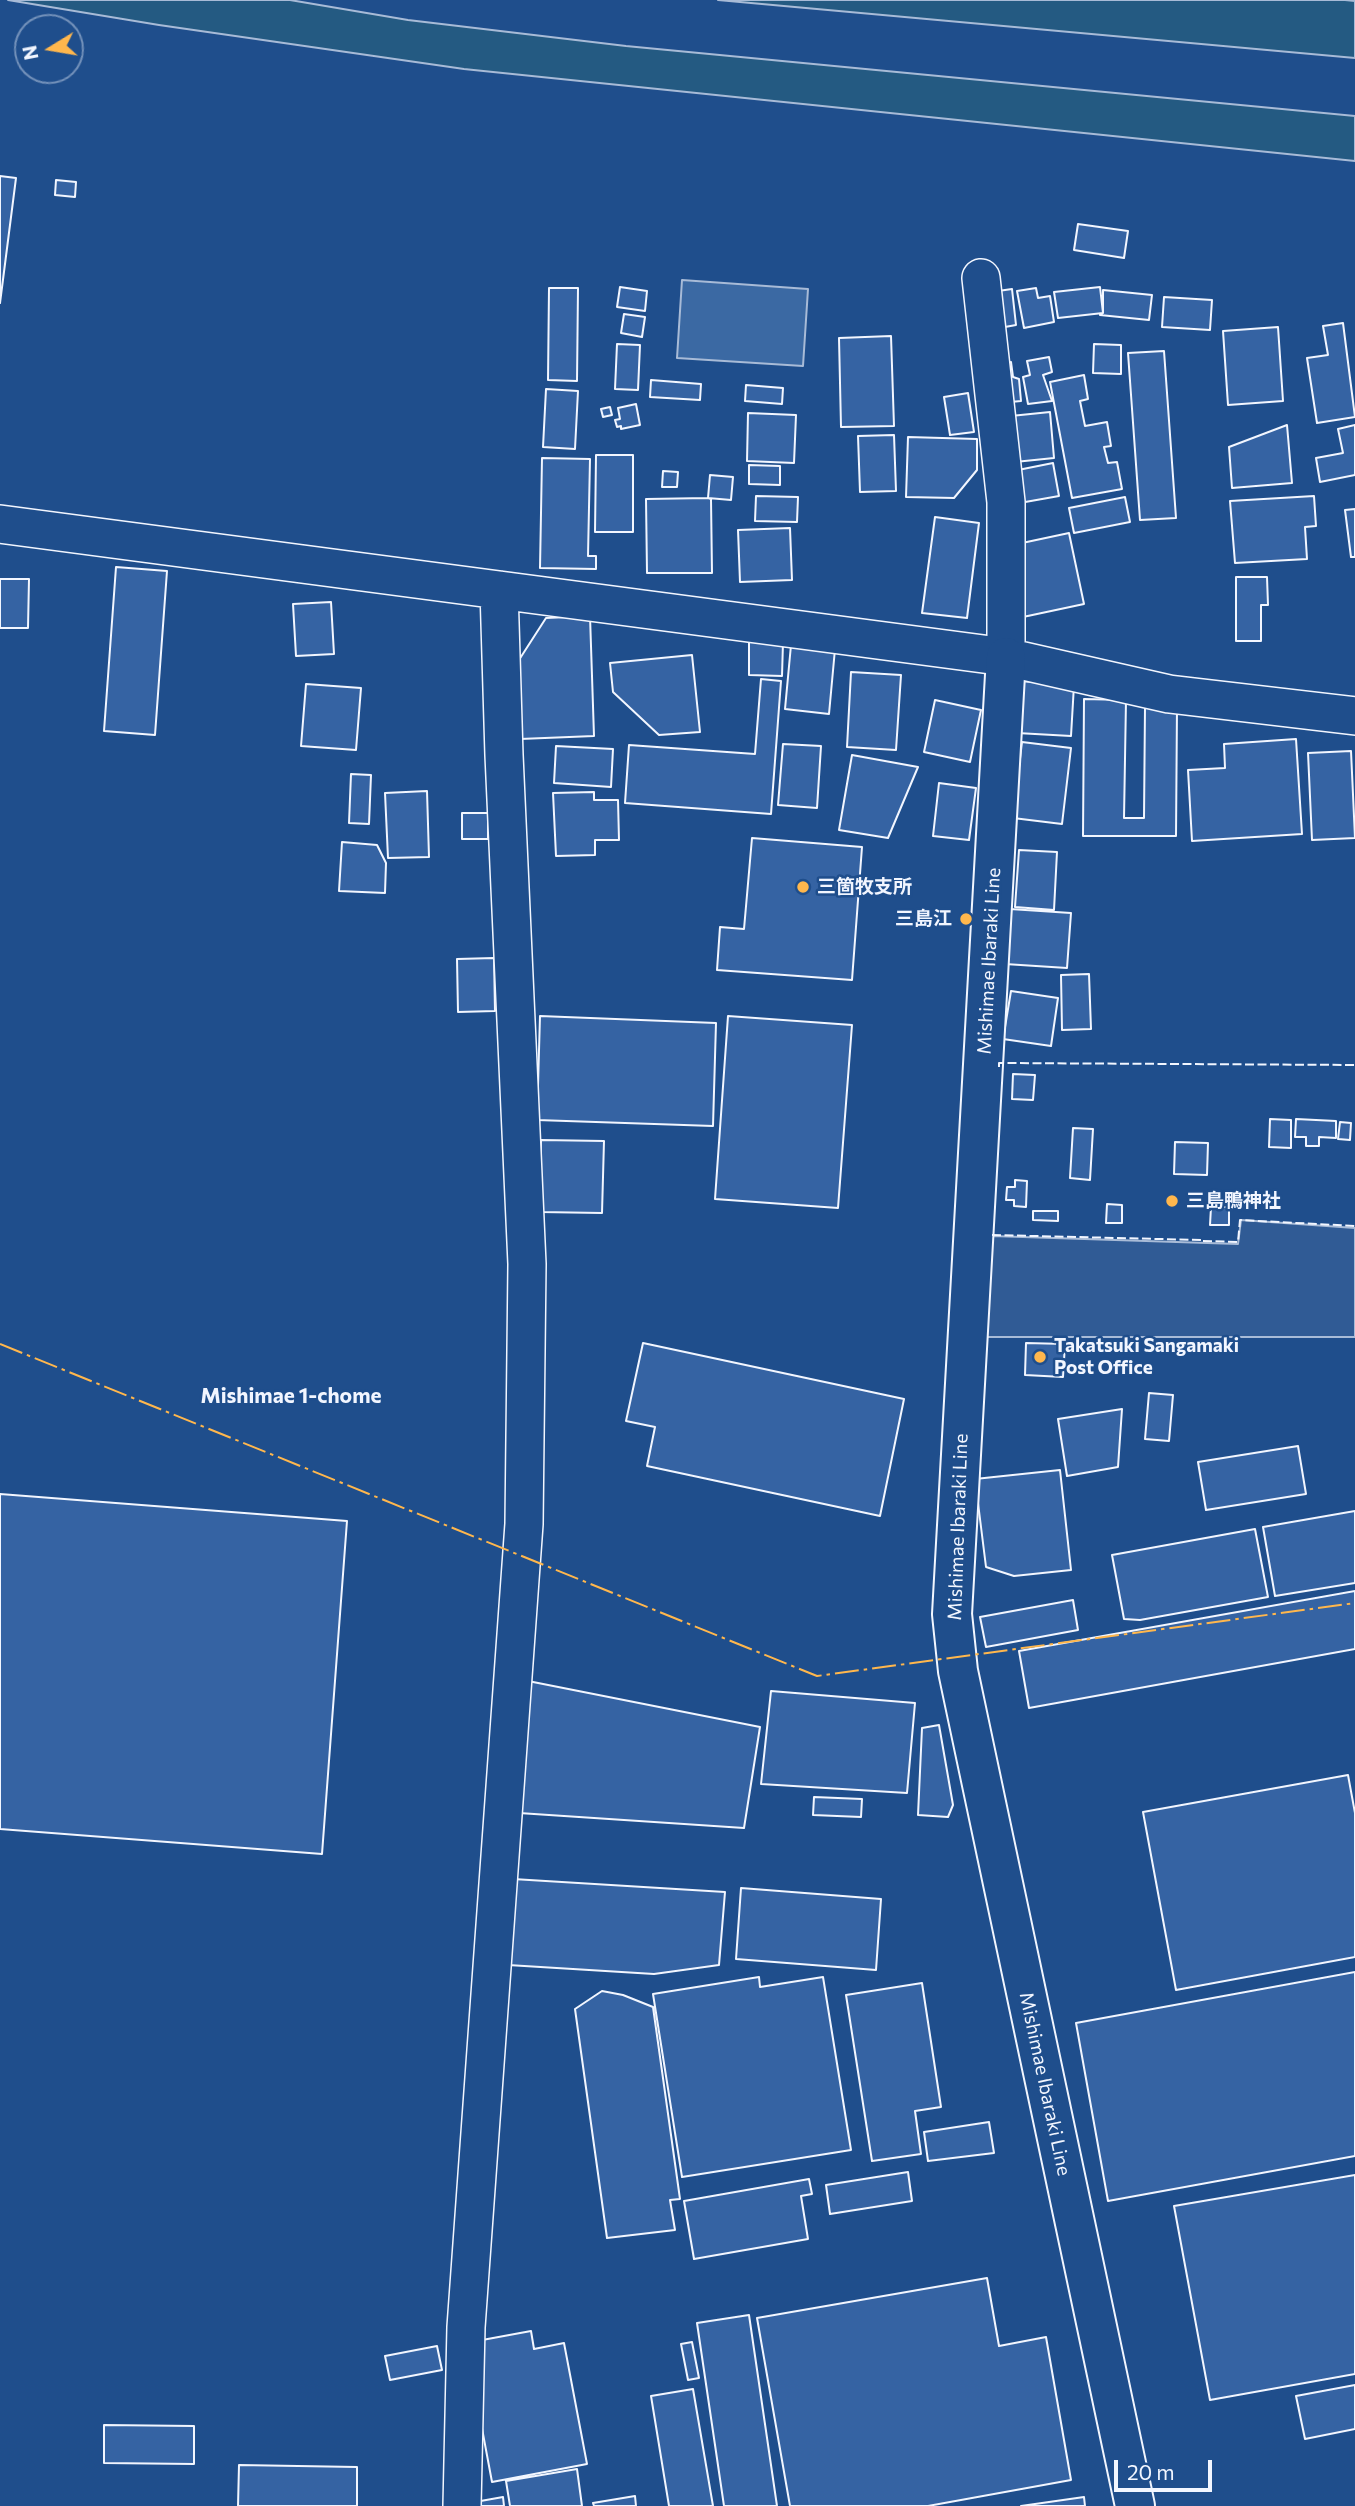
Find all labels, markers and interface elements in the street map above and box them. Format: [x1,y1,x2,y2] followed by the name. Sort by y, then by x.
[14,14,84,84] north arrow
[17,44,43,62] text: N
[973,867,1005,1055] street label: Mishimae Ibaraki Line
[817,876,912,898] place label: 三箇牧支所
[795,879,811,895] marker: 三箇牧支所
[895,908,952,930] place label: 三島江
[958,911,974,927] marker: 三島江
[1186,1190,1281,1212] place label: 三島鴨神社
[1164,1193,1180,1209] marker: 三島鴨神社
[1054,1335,1239,1379] place label: Takatsuki Sangamaki Post Office
[1032,1349,1048,1365] marker: Takatsuki Sangamaki Post Office
[200,1383,382,1409] district label: Mishimae 1-chome
[943,1433,973,1621] street label: Mishimae Ibaraki Line
[1014,1990,1076,2178] street label: Mishimae Ibaraki Line
[1117,2446,1215,2490] scale bar
[1127,2459,1175,2484] text: 20 m

